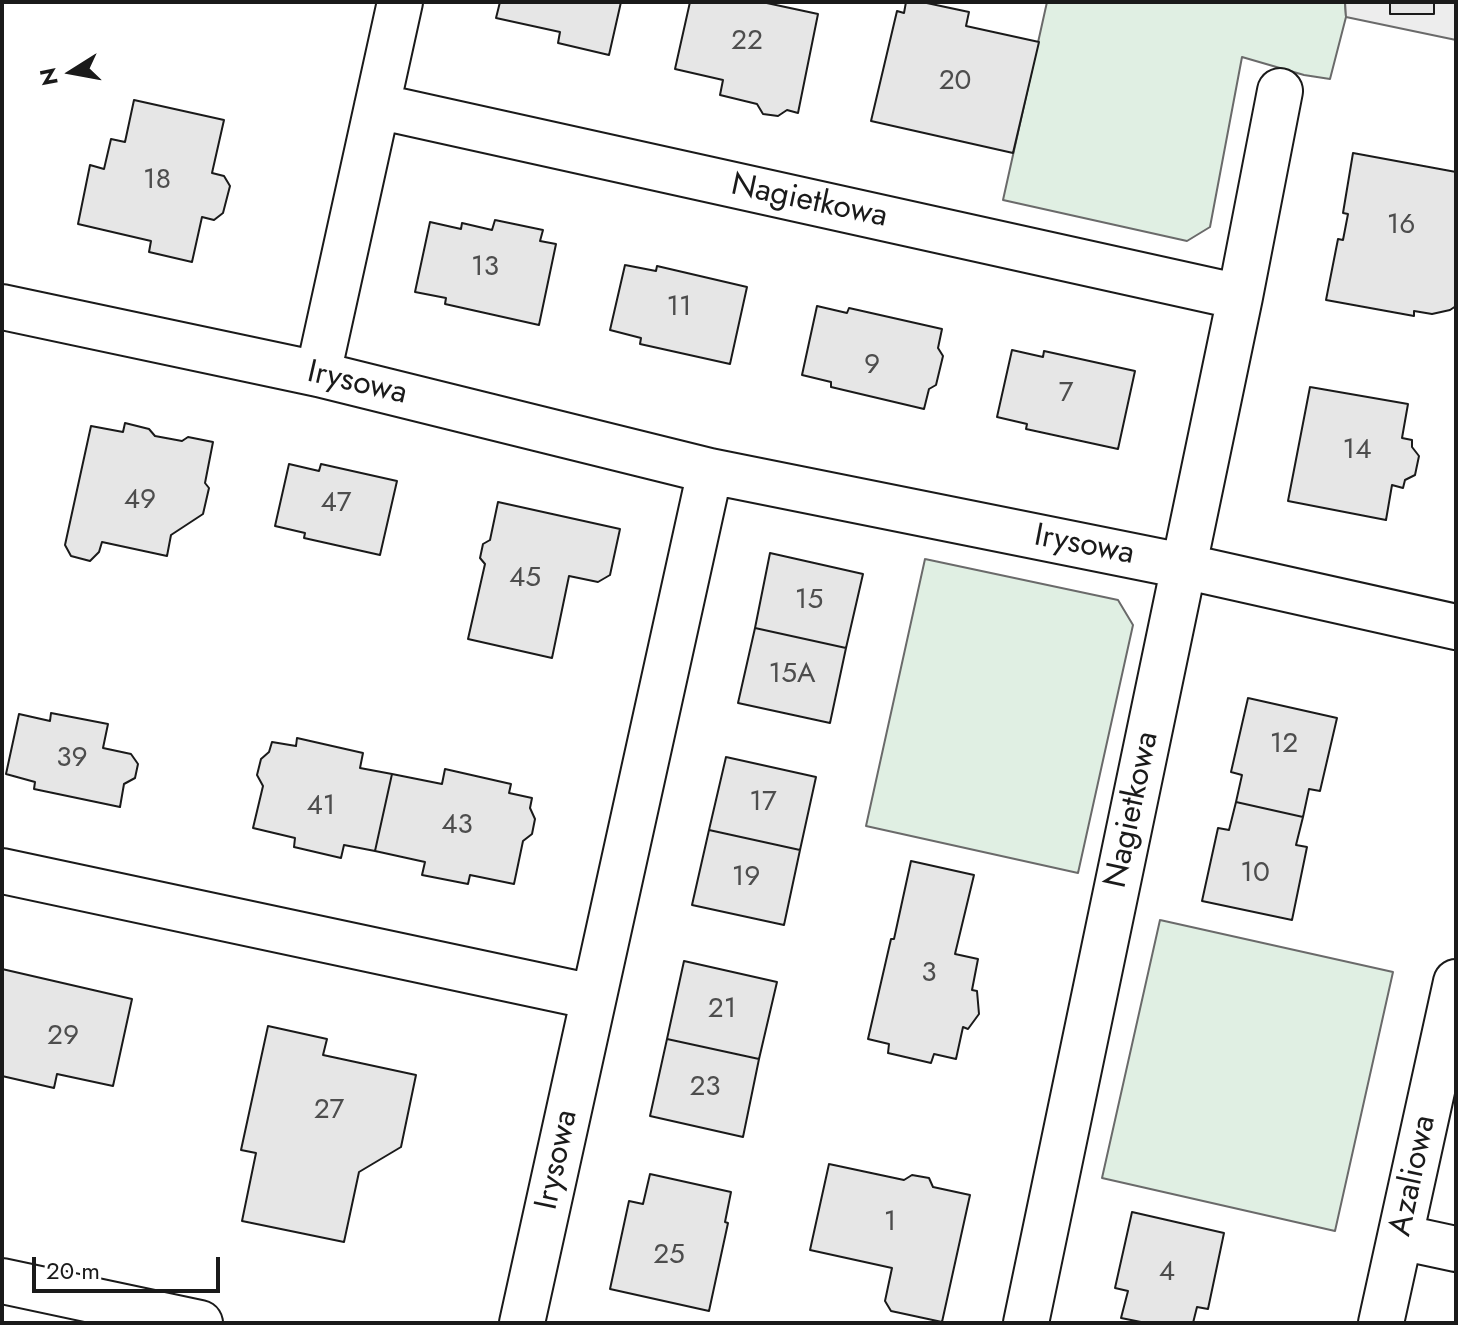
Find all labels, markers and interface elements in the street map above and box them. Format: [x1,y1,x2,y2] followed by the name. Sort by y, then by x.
[731,25,763,59] house number: 22
[32,32,112,112] north arrow
[31,65,66,88] text: N
[939,65,971,99] house number: 20
[143,164,171,198] house number: 18
[727,167,891,237] street label: Nagietkowa
[1387,209,1415,243] house number: 16
[471,251,499,285] house number: 13
[666,291,692,325] house number: 11
[864,349,880,383] house number: 9
[304,354,410,414] street label: Irysowa
[1059,377,1073,411] house number: 7
[1343,434,1371,468] house number: 14
[124,484,156,518] house number: 49
[320,487,352,521] house number: 47
[1031,518,1137,574] street label: Irysowa
[509,562,541,596] house number: 45
[795,584,823,618] house number: 15
[769,658,815,692] house number: 15A
[1098,728,1168,892] street label: Nagietkowa
[1270,728,1298,762] house number: 12
[56,742,88,776] house number: 39
[749,786,777,820] house number: 17
[307,790,335,824] house number: 41
[441,809,473,843] house number: 43
[1240,857,1270,891] house number: 10
[732,861,760,895] house number: 19
[921,957,937,991] house number: 3
[708,993,736,1027] house number: 21
[47,1020,79,1054] house number: 29
[689,1071,721,1105] house number: 23
[314,1094,344,1128] house number: 27
[529,1107,587,1213] street label: Irysowa
[1382,1112,1446,1240] street label: Azaliowa
[884,1206,896,1240] house number: 1
[653,1239,685,1273] house number: 25
[36,1241,224,1291] scale bar
[46,1253,100,1288] text: 20 m
[1159,1256,1175,1290] house number: 4

